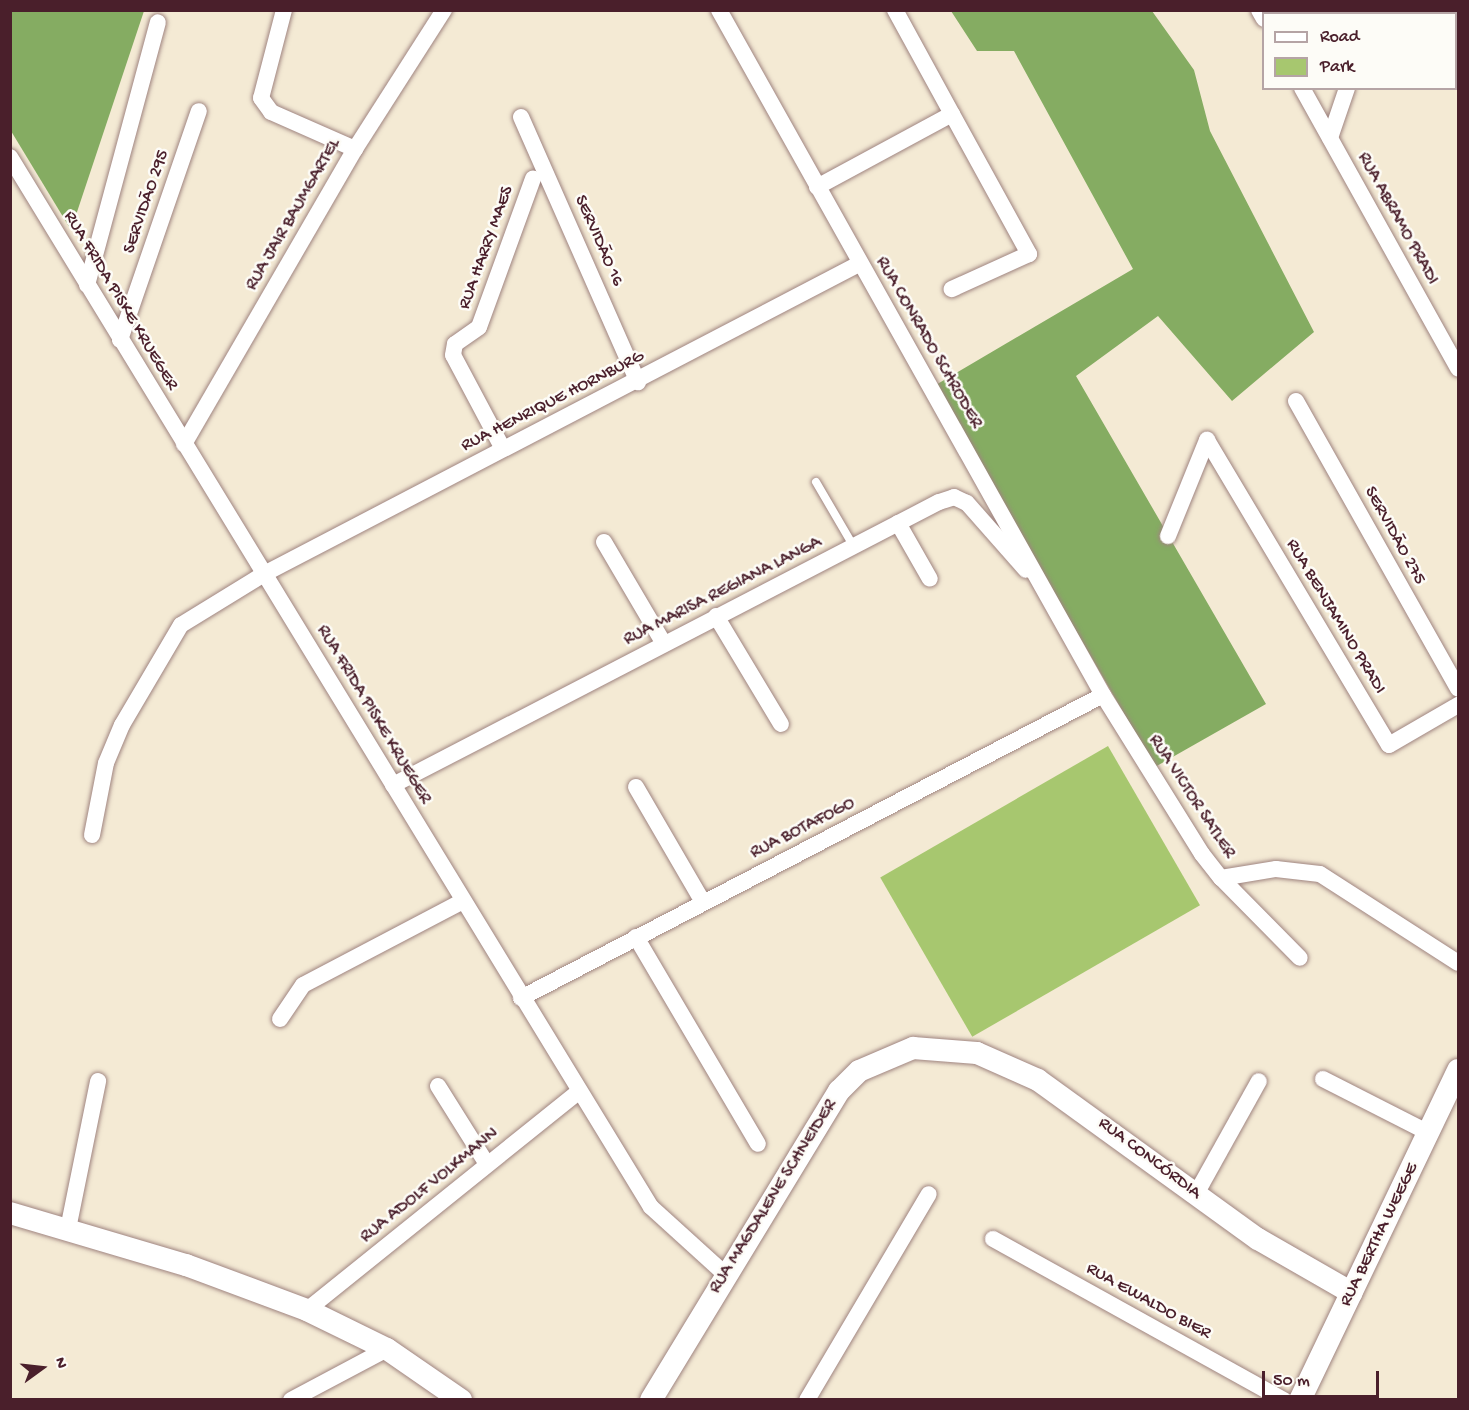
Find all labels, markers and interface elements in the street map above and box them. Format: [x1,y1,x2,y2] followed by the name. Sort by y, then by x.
[1262,12,1457,90] legend
[1320,27,1359,48] text: Road
[1320,57,1354,78] text: Park
[242,135,346,295] street label: RUA JAIR BAUMGARTEL
[119,147,175,257] street label: SERVIDÃO 295
[1352,149,1442,289] street label: RUA ABRAMO PRADI
[455,183,519,313] street label: RUA HARRY MAES
[568,192,628,290] street label: SERVIDÃO 16
[58,207,182,395] street label: RUA FRIDA PISKE KRUEGER
[870,253,986,433] street label: RUA CONRADO SCHRODER
[458,346,648,458] street label: RUA HENRIQUE HORNBURG
[1358,483,1430,589] street label: SERVIDÃO 275
[620,533,826,651] street label: RUA MARISA REGIANA LANGA
[1280,536,1390,698] street label: RUA BENJAMINO PRADI
[311,621,435,809] street label: RUA FRIDA PISKE KRUEGER
[1143,731,1239,863] street label: RUA VICTOR SATLER
[747,793,859,865] street label: RUA BOTAFOGO
[705,1096,843,1298] street label: RUA MAGDALENE SCHNEIDER
[1093,1113,1205,1205] street label: RUA CONCÓRDIA
[356,1124,504,1248] street label: RUA ADOLF VOLKMANN
[1336,1160,1424,1310] street label: RUA BERTHA WEEGE
[1082,1259,1214,1345] street label: RUA EWALDO BIER
[12,1338,72,1398] north arrow
[49,1356,70,1371] text: N
[1265,1359,1382,1397] scale bar
[1273,1371,1310,1392] text: 50 m

